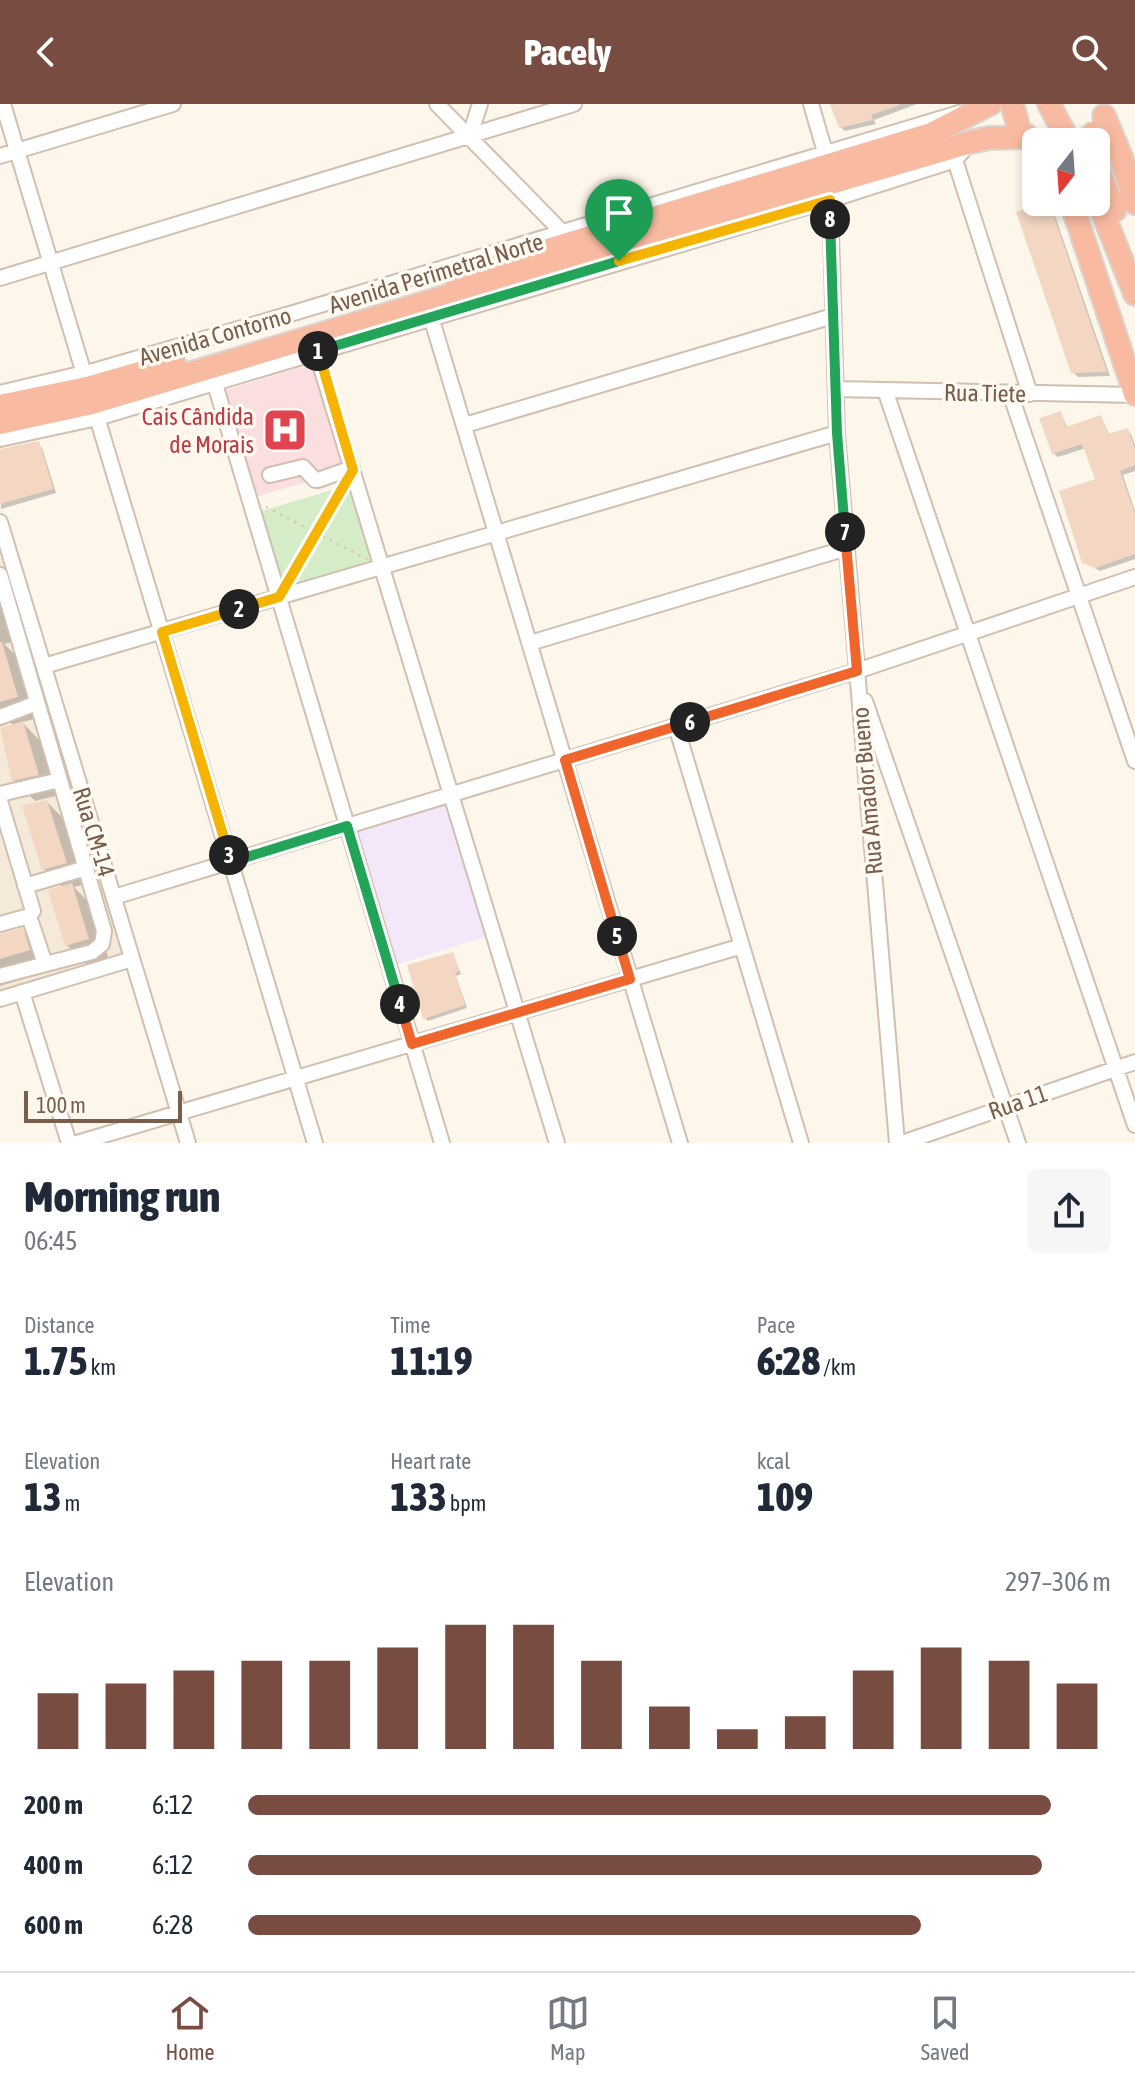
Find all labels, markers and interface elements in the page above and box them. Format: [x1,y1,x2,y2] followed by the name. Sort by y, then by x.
[24,30,68,74] icon: back
[1067,30,1111,74] icon: search
[524,31,611,73] text: Pacely
[1022,128,1110,216] north arrow
[1022,128,1110,216] map controls
[585,179,653,261] pin
[597,191,641,235] icon: arrive
[810,199,850,239] pin: 8
[825,206,835,232] text: 8
[326,228,546,318] street label: Avenida Perimetral Norte
[136,301,294,371] street label: Avenida Contorno
[298,331,338,371] pin: 1
[313,338,323,364] text: 1
[944,379,1026,407] street label: Rua Tiete
[142,403,254,458] place label: Cais Cândida de Morais
[261,406,309,454] hospital icon: Cais Cândida de Morais
[825,512,865,552] pin: 7
[840,519,850,545] text: 7
[219,589,259,629] pin: 2
[234,596,244,622] text: 2
[670,702,710,742] pin: 6
[846,706,888,876] street label: Rua Amador Bueno
[685,709,695,735] text: 6
[68,784,120,880] street label: Rua CM-14
[209,835,249,875] pin: 3
[224,842,234,868] text: 3
[597,916,637,956] pin: 5
[612,923,622,949] text: 5
[380,984,420,1024] pin: 4
[395,991,405,1017] text: 4
[985,1079,1051,1125] street label: Rua 11
[24,1087,182,1123] scale bar
[36,1092,86,1118] text: 100 m
[1027,1169,1111,1253] button: share
[24,1171,220,1221] text: Morning run
[24,1226,78,1256] text: 06:45
[24,1312,95,1338] text: Distance
[390,1312,430,1338] text: Time
[757,1312,795,1338] text: Pace
[24,1338,88,1383] text: 1.75
[390,1338,473,1383] text: 11:19
[757,1338,820,1383] text: 6:28
[88,1354,116,1380] text: km
[820,1354,856,1380] text: /km
[24,1448,100,1474] text: Elevation
[390,1448,471,1474] text: Heart rate
[757,1448,790,1474] text: kcal
[24,1474,62,1519] text: 13
[390,1474,447,1519] text: 133
[757,1474,813,1519] text: 109
[62,1490,80,1516] text: m
[447,1490,486,1516] text: bpm
[24,1567,114,1597] text: Elevation
[1005,1567,1111,1597] text: 297–306 m
[24,1790,83,1820] text: 200 m
[152,1790,193,1820] text: 6:12
[24,1850,83,1880] text: 400 m
[152,1850,193,1880] text: 6:12
[24,1910,83,1940] text: 600 m
[152,1910,193,1940] text: 6:28
[166,1991,215,2065] tab: Home
[546,1991,590,2065] tab: Map
[921,1991,969,2065] tab: Saved

